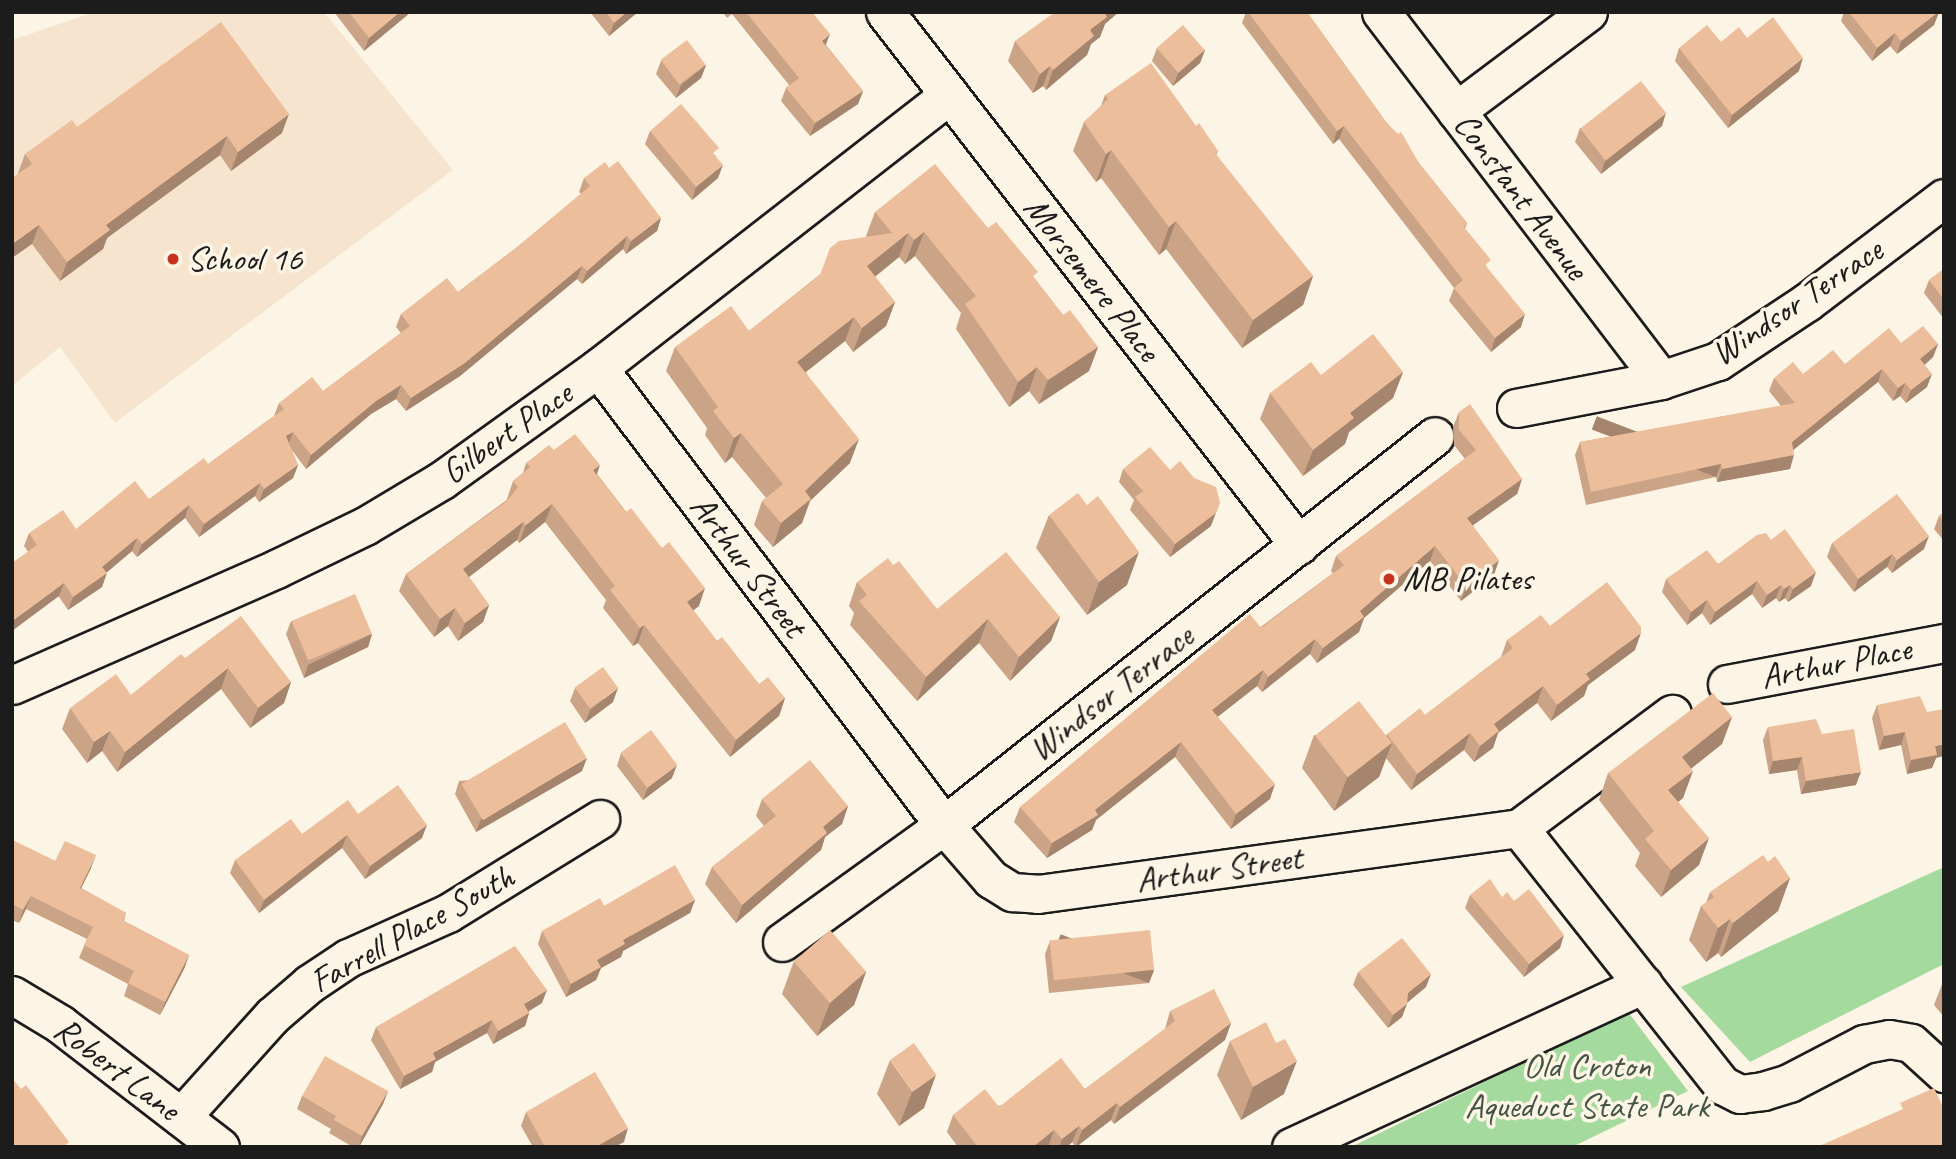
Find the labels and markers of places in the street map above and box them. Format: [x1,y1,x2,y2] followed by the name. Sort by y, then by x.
[187,238,302,280] place label: School 16
[165,251,181,267] marker: School 16
[1403,558,1533,600] place label: MB Pilates
[1381,571,1397,587] marker: MB Pilates

